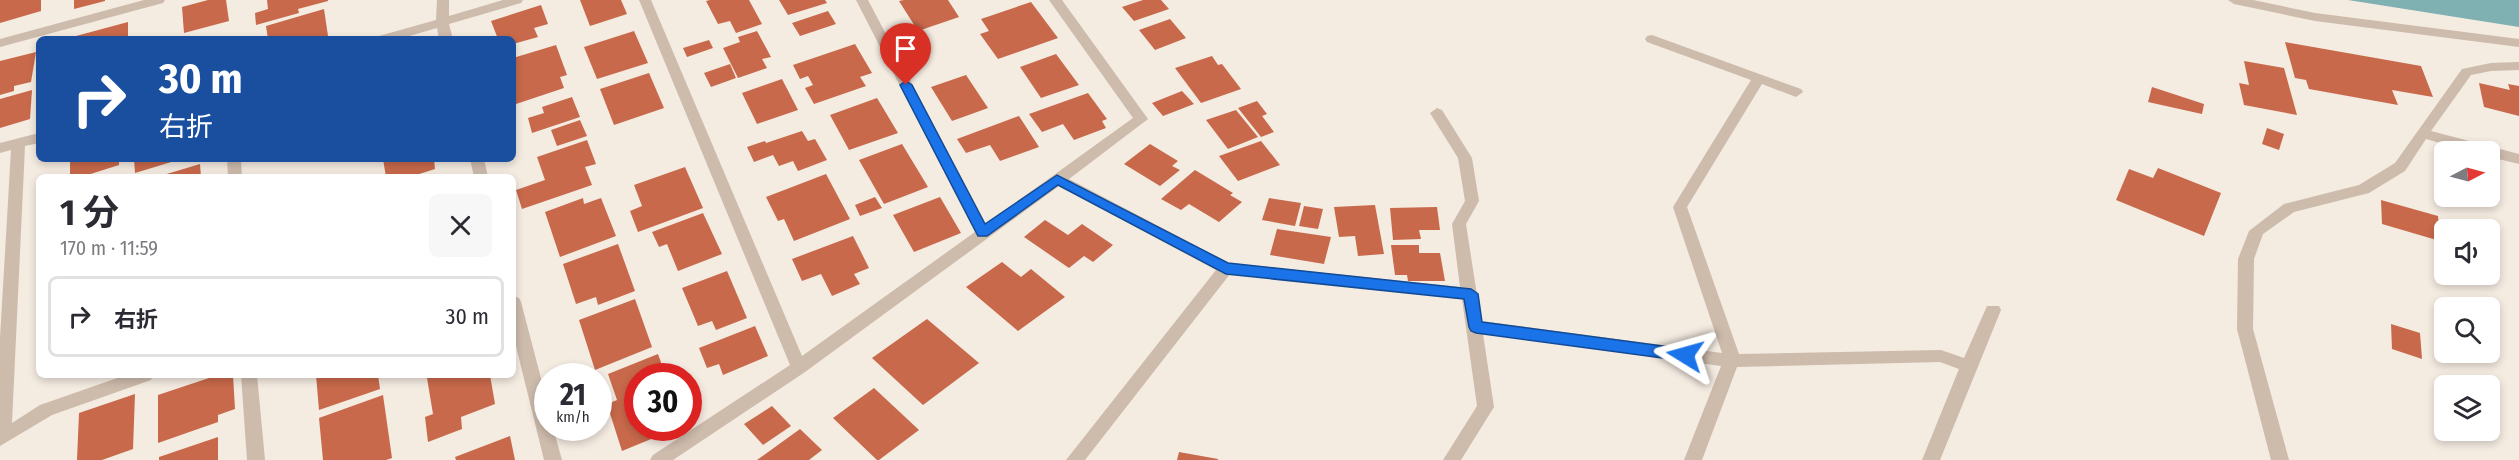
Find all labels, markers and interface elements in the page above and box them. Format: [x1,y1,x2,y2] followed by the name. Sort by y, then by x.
[880,23,931,85] pin
[889,32,922,65] icon: arrive
[159,54,243,104] text: 30 m
[60,60,138,138] icon: right
[159,111,213,143] text: 右折
[2434,141,2500,207] north arrow
[2434,141,2500,441] map controls
[60,191,119,235] text: 1 分
[429,194,492,257] button: close
[2434,219,2500,285] button: sound
[60,236,158,260] text: 170 m · 11:59
[2434,297,2500,363] button: search
[63,300,96,333] icon: right
[446,303,489,330] text: 30 m
[114,306,158,333] text: 右折
[1653,323,1717,387] position arrow
[624,363,702,441] speed limit sign: 30
[2434,375,2500,441] button: layers
[560,377,586,413] text: 21
[556,408,590,426] text: km/h

